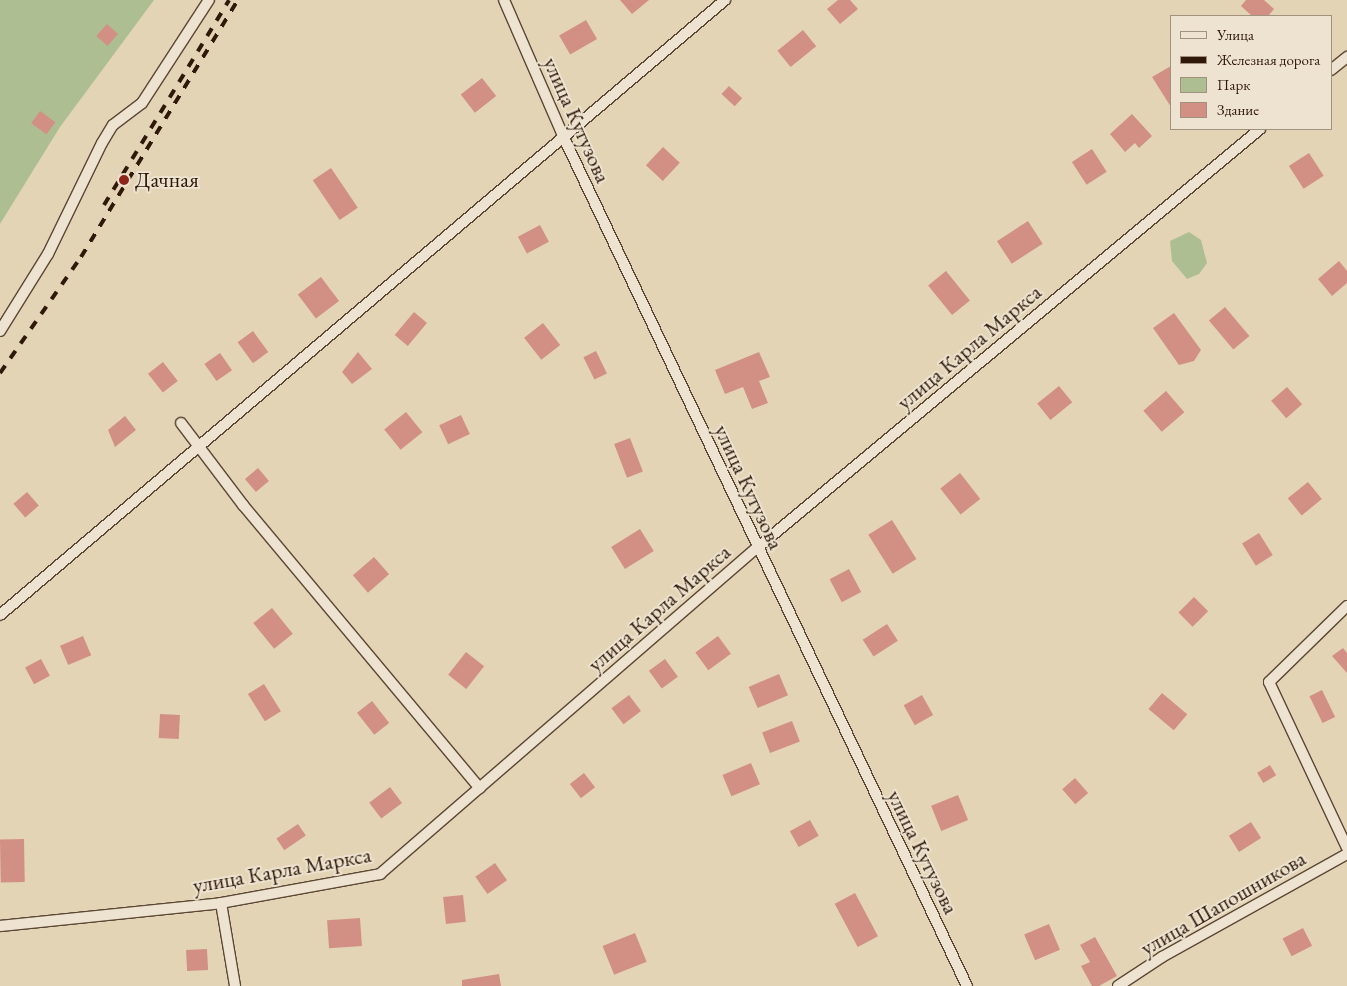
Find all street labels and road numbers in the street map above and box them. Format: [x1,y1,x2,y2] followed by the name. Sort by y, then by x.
[538,53,616,187] street label: улица Кутузова
[891,279,1047,415] street label: улица Карла Маркса
[709,420,789,554] street label: улица Кутузова
[582,539,736,677] street label: улица Карла Маркса
[882,786,964,918] street label: улица Кутузова
[191,841,373,899] street label: улица Карла Маркса
[1136,845,1310,961] street label: улица Шапошникова

